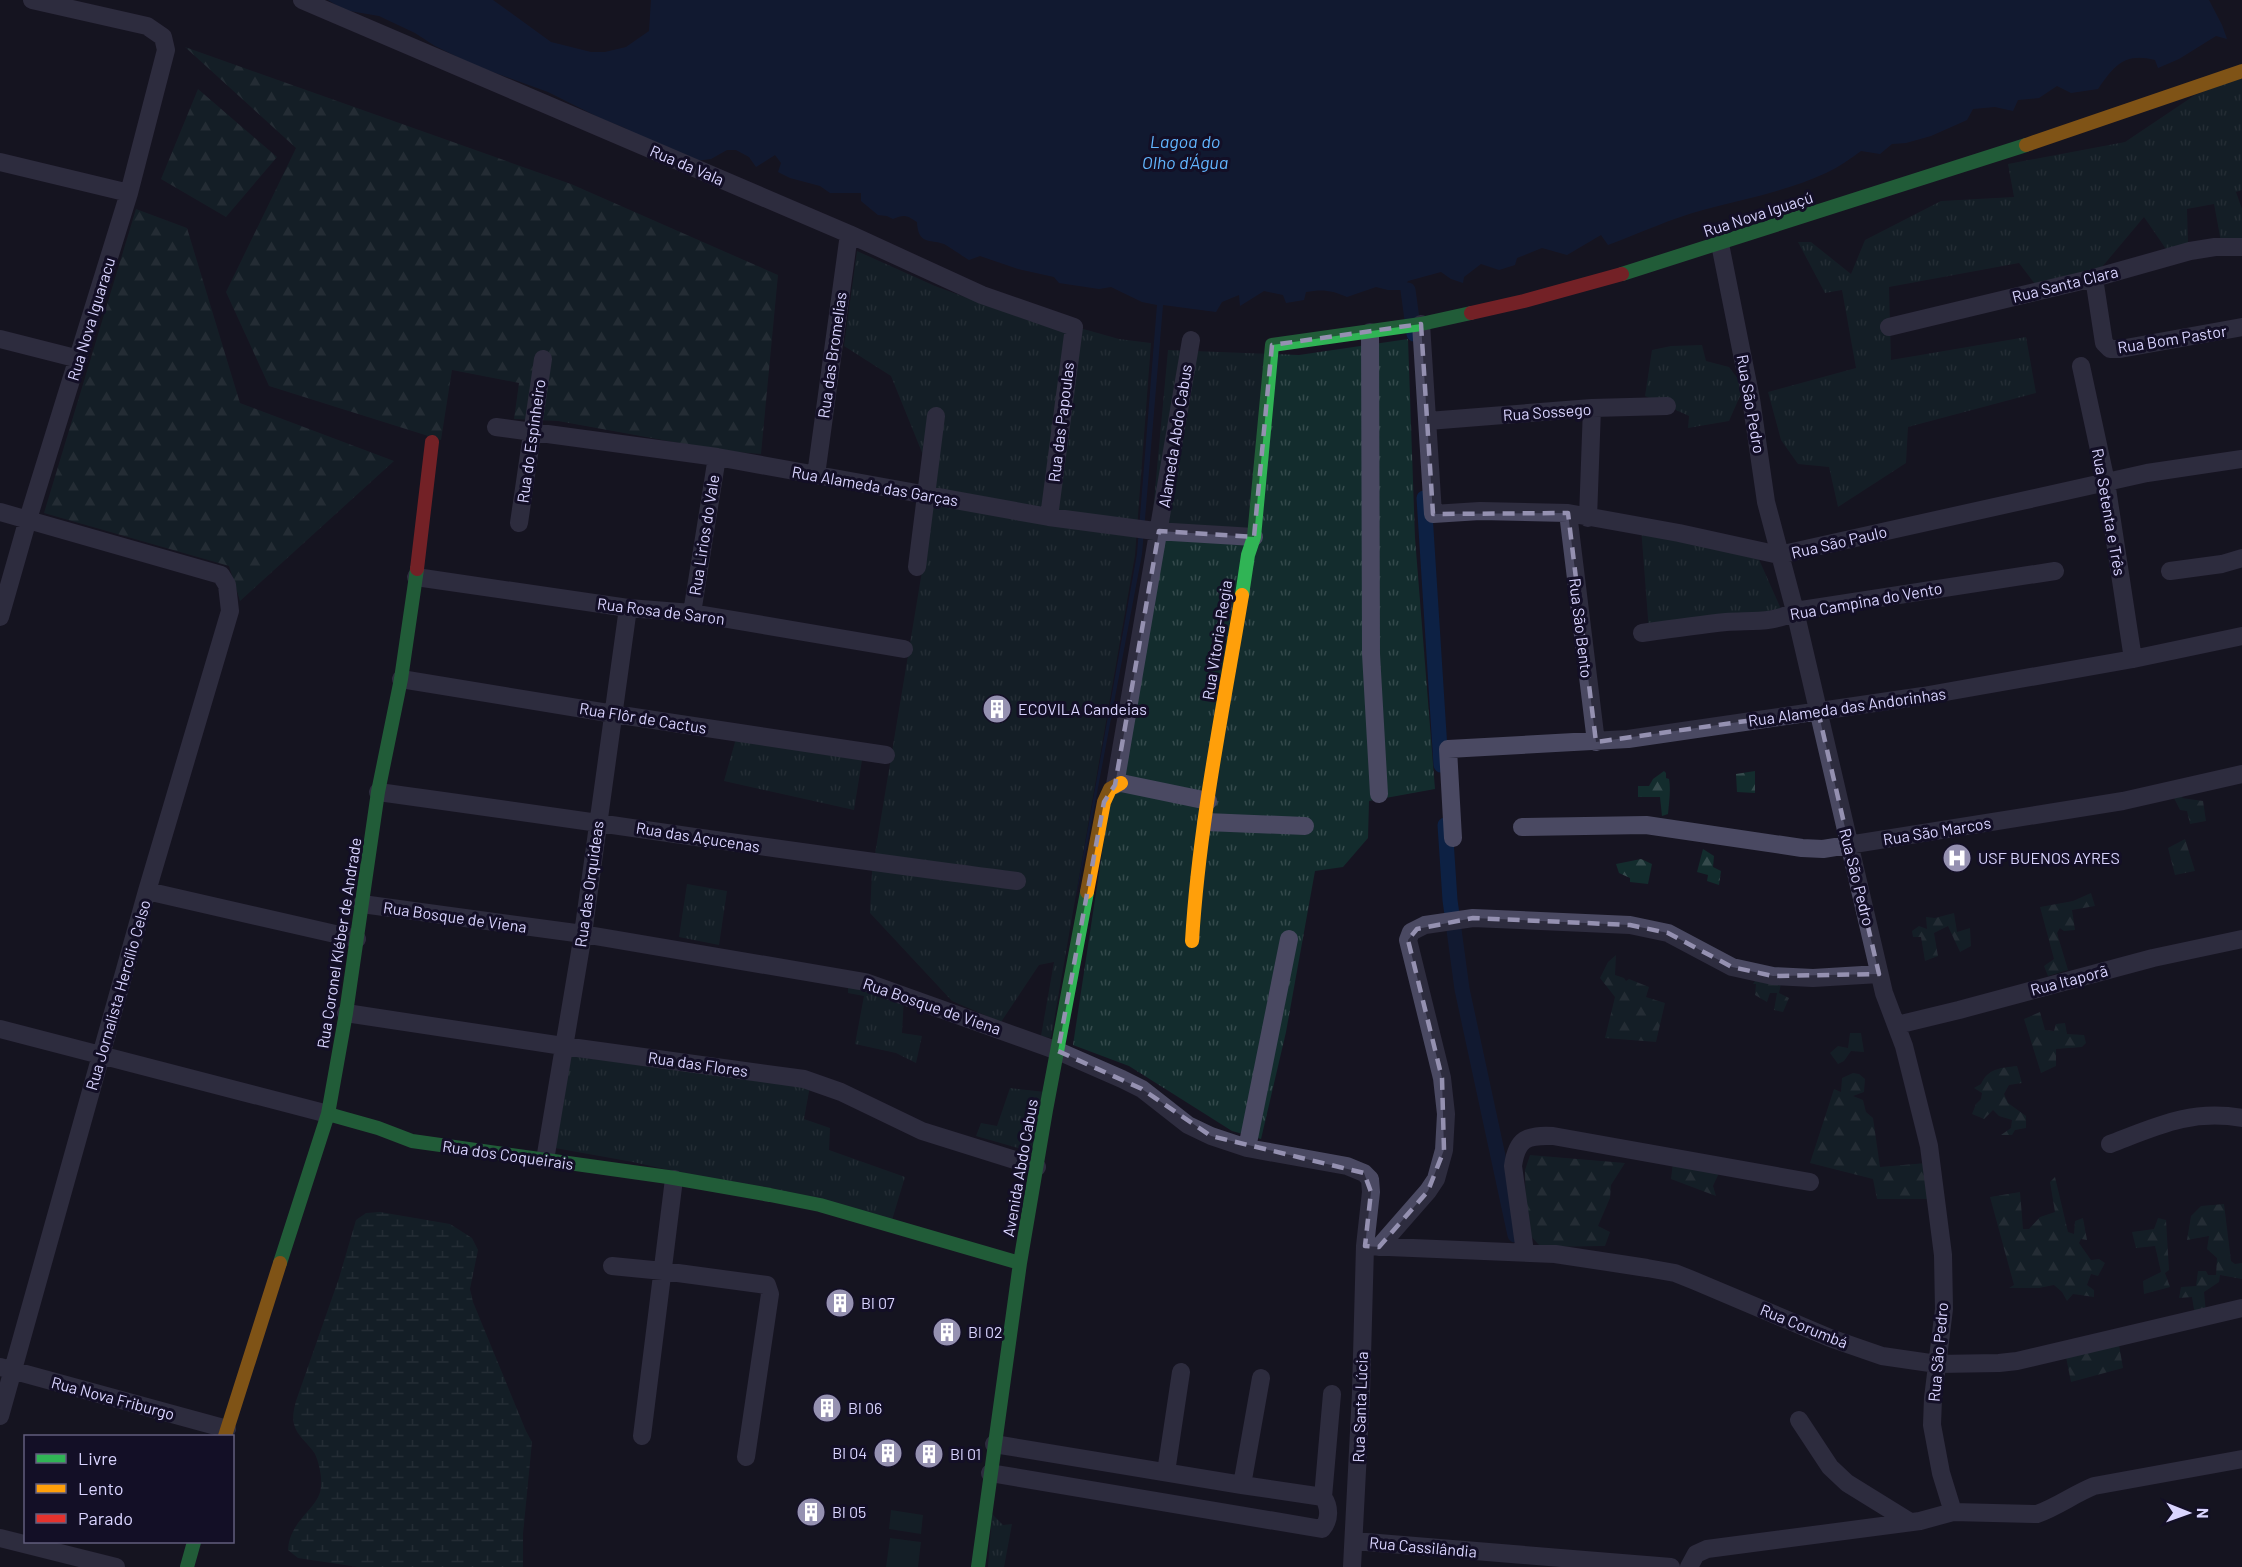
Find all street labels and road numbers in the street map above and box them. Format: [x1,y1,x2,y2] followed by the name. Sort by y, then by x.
[647,140,727,189] street label: Rua da Vala
[1701,187,1815,240] street label: Rua Nova Iguaçú
[63,255,118,383] street label: Rua Nova Iguaracu
[2010,261,2120,306] street label: Rua Santa Clara
[813,291,850,419] street label: Rua das Bromelias
[2116,320,2228,357] street label: Rua Bom Pastor
[1733,353,1770,455] street label: Rua São Pedro
[1044,361,1077,483] street label: Rua das Papoulas
[1154,363,1195,509] street label: Alameda Abdo Cabus
[512,378,549,504] street label: Rua do Espinheiro
[1502,399,1592,424] street label: Rua Sossego
[2089,447,2130,577] street label: Rua Setenta e Três
[790,462,960,510] street label: Rua Alameda das Garças
[685,473,722,597] street label: Rua Lirios do Vale
[1789,521,1889,562] street label: Rua São Paulo
[1566,577,1597,679] street label: Rua São Bento
[1788,578,1944,623] street label: Rua Campina do Vento
[1198,579,1235,701] street label: Rua Vitoria-Regia
[596,593,726,628] street label: Rua Rosa de Saron
[1747,683,1947,730] street label: Rua Alameda das Andorinhas
[578,698,708,737] street label: Rua Flôr de Cactus
[1882,813,1992,848] street label: Rua São Marcos
[635,817,761,856] street label: Rua das Açucenas
[570,819,607,948] street label: Rua das Orquideas
[1836,826,1879,928] street label: Rua São Pedro
[312,836,365,1050] street label: Rua Coronel Kléber de Andrade
[81,897,154,1092] street label: Rua Jornalista Hercílio Celso
[382,897,528,936] street label: Rua Bosque de Viena
[2028,960,2110,999] street label: Rua Itaporã
[861,973,1004,1038] street label: Rua Bosque de Viena
[647,1047,749,1080] street label: Rua das Flores
[998,1097,1041,1238] street label: Avenida Abdo Cabus
[441,1136,575,1173] street label: Rua dos Coqueirais
[1758,1299,1851,1352] street label: Rua Corumbá
[1924,1301,1951,1403] street label: Rua São Pedro
[1348,1351,1371,1463] street label: Rua Santa Lúcia
[49,1372,177,1423] street label: Rua Nova Friburgo
[1368,1532,1478,1561] street label: Rua Cassilândia

